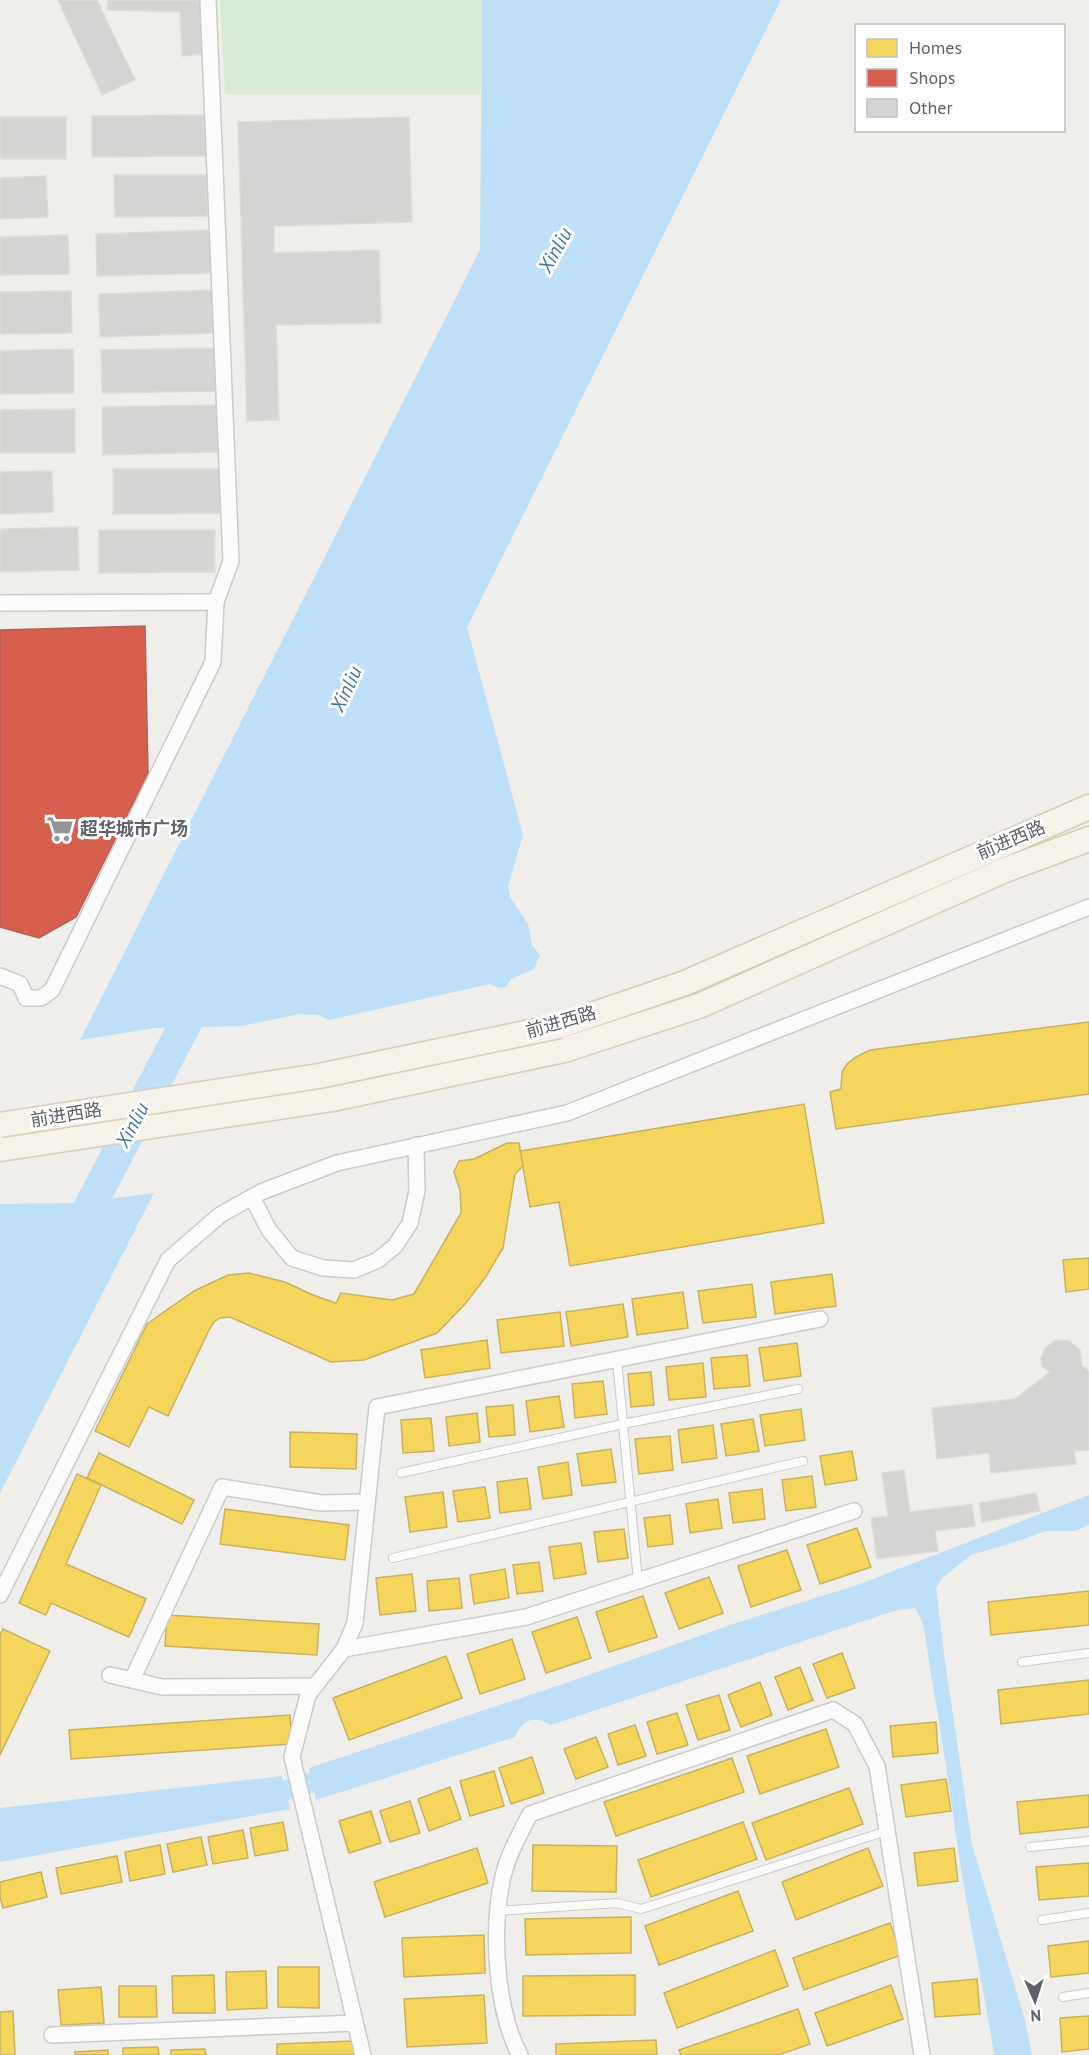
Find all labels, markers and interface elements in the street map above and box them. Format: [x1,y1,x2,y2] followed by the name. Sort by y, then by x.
[855,24,1065,132] legend
[909,36,962,59] text: Homes
[909,66,955,89] text: Shops
[909,96,953,119] text: Other
[532,223,578,278] water label: Xinliu
[324,662,368,717] water label: Xinliu
[45,814,75,844] supermarket icon: 超华城市广场
[973,815,1048,864] street label: 前进西路
[80,817,188,840] place label: 超华城市广场
[523,1001,599,1042] street label: 前进西路
[29,1098,103,1131] street label: 前进西路
[109,1098,155,1153] water label: Xinliu
[1005,1971,1065,2031] north arrow
[1030,2006,1042,2026] text: N

